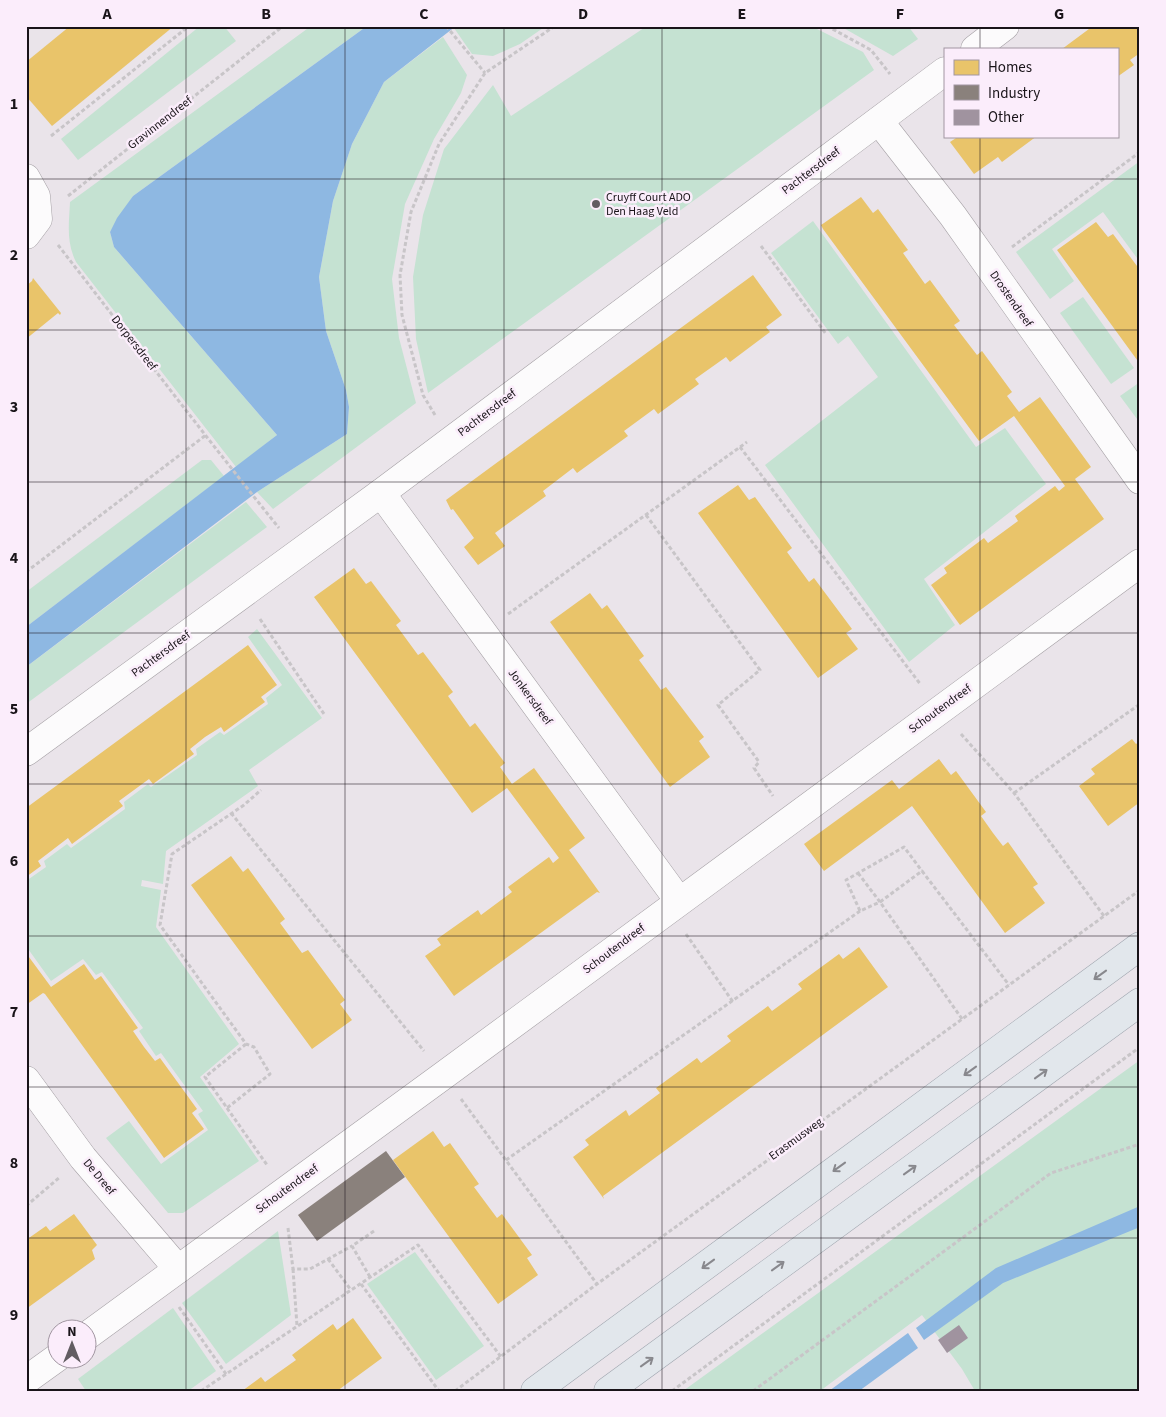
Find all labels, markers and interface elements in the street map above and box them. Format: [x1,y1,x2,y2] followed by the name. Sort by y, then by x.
[101,3,112,25] text: A
[261,3,271,25] text: B
[419,3,429,25] text: C
[578,3,588,25] text: D
[738,3,746,25] text: E
[896,3,904,25] text: F
[1054,3,1064,25] text: G
[944,48,1118,138] legend
[988,57,1032,78] text: Homes
[988,83,1040,104] text: Industry
[124,92,196,154] street label: Gravinnendreef
[10,93,18,115] text: 1
[988,107,1025,128] text: Other
[778,143,844,199] street label: Pachtersdreef
[606,189,691,220] place label: Cruyff Court ADO Den Haag Veld
[590,198,602,210] marker: Cruyff Court ADO Den Haag Veld
[10,244,18,266] text: 2
[985,267,1037,331] street label: Drostendreef
[107,312,161,375] street label: Dorpersdreef
[454,385,520,441] street label: Pachtersdreef
[10,396,18,418] text: 3
[10,547,19,569] text: 4
[128,626,194,681] street label: Pachtersdreef
[504,665,556,729] street label: Jonkersdreef
[905,680,975,738] street label: Schoutendreef
[10,698,18,720] text: 5
[10,850,18,872] text: 6
[579,920,649,978] street label: Schoutendreef
[1094,970,1108,980] one-way arrow
[10,1001,18,1023] text: 7
[963,1066,977,1076] one-way arrow
[1034,1069,1047,1080] one-way arrow
[765,1114,827,1164] street label: Erasmusweg
[10,1152,18,1174] text: 8
[79,1155,119,1199] street label: De Dreef
[252,1160,322,1218] street label: Schoutendreef
[832,1162,846,1172] one-way arrow
[902,1165,916,1175] one-way arrow
[702,1258,715,1269] one-way arrow
[771,1261,785,1271] one-way arrow
[10,1304,18,1326] text: 9
[48,1320,98,1370] north arrow
[67,1322,77,1342] text: N
[640,1357,654,1367] one-way arrow

